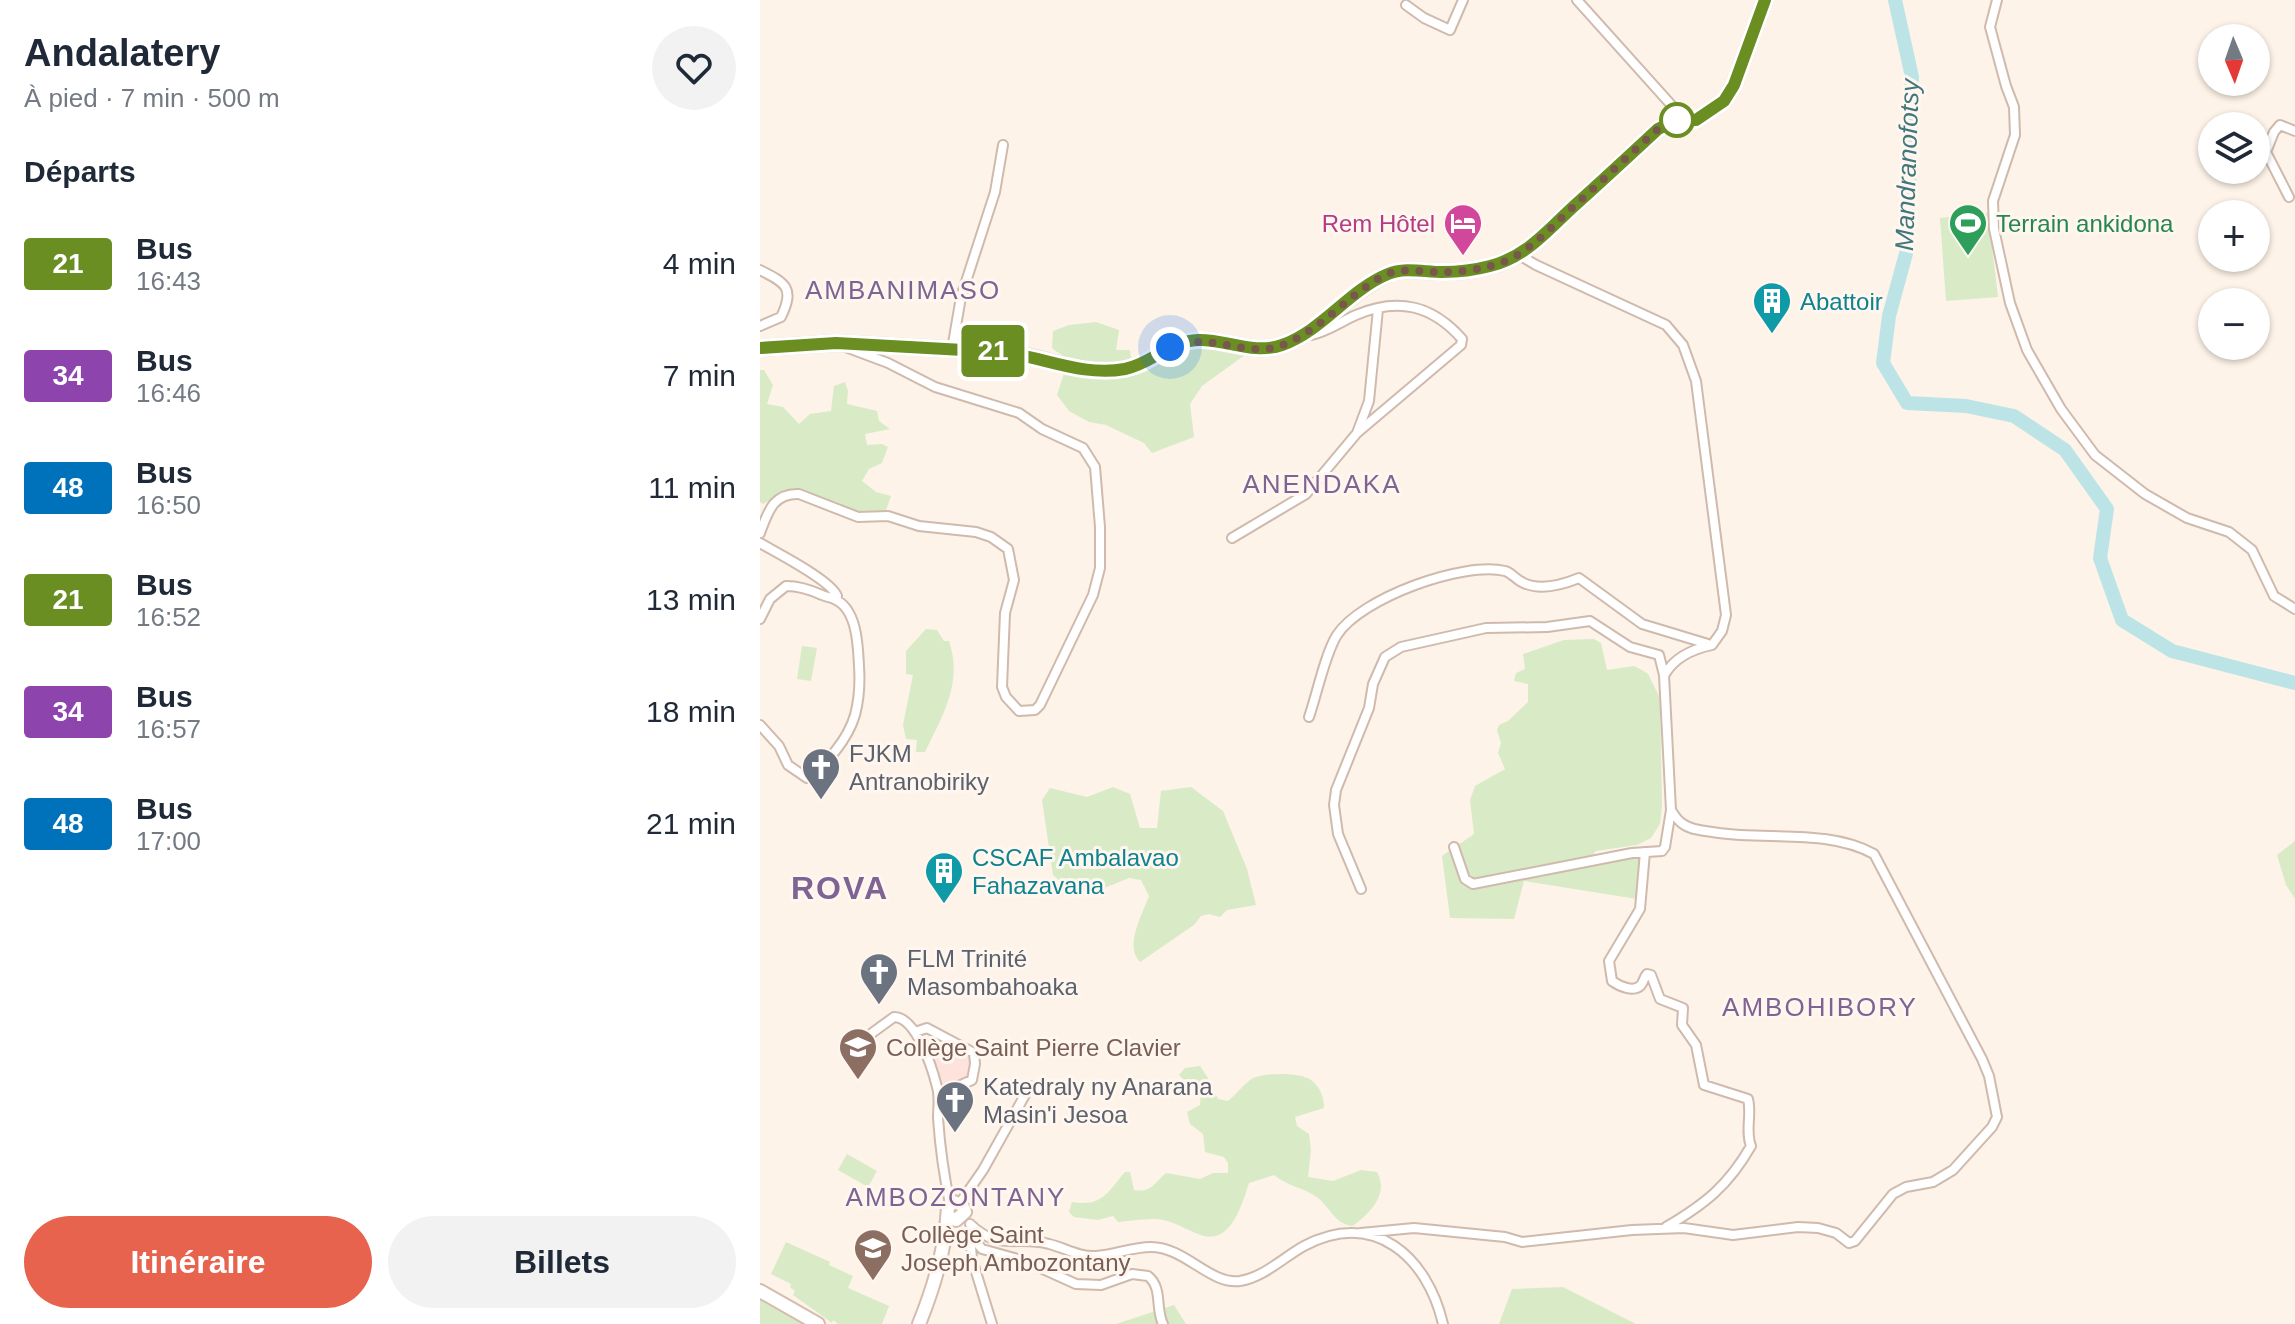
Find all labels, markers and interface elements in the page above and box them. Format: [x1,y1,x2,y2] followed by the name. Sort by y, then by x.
[2198,24,2270,96] north arrow
[2198,24,2270,360] map controls
[652,26,736,110] button: heart
[24,32,220,74] text: Andalatery
[1889,77,1925,251] water label: Mandranofotsy
[24,83,280,113] text: À pied · 7 min · 500 m
[1660,103,1694,137] unlabelled marker
[2198,112,2270,184] button: layers
[24,155,136,188] text: Départs
[2198,200,2270,272] button: +
[1442,202,1484,257] hotel icon: Rem Hôtel
[1947,202,1989,257] sports icon: Terrain ankidona
[1322,210,1435,237] place label: Rem Hôtel
[1996,210,2174,237] place label: Terrain ankidona
[136,232,193,265] text: Bus
[663,247,736,280] text: 4 min
[52,248,84,279] text: 21
[136,266,201,296] text: 16:43
[805,275,1001,305] district label: AMBANIMASO
[1751,280,1793,335] building icon: Abattoir
[1800,288,1883,315] place label: Abattoir
[2198,288,2270,360] button: −
[957,325,1029,377] line badge: 21
[1150,327,1190,367] your location
[977,335,1009,366] text: 21
[136,344,193,377] text: Bus
[663,359,736,392] text: 7 min
[52,360,84,391] text: 34
[136,378,201,408] text: 16:46
[136,456,193,489] text: Bus
[1242,469,1402,499] district label: ANENDAKA
[648,471,736,504] text: 11 min
[52,472,84,503] text: 48
[136,490,201,520] text: 16:50
[136,568,193,601] text: Bus
[646,583,736,616] text: 13 min
[52,584,84,615] text: 21
[136,602,201,632] text: 16:52
[136,680,193,713] text: Bus
[646,695,736,728] text: 18 min
[52,696,84,727] text: 34
[136,714,201,744] text: 16:57
[849,740,989,795] place label: FJKM Antranobiriky
[800,746,842,801] church icon: FJKM Antranobiriky
[136,792,193,825] text: Bus
[646,807,736,840] text: 21 min
[52,808,84,839] text: 48
[136,826,201,856] text: 17:00
[972,844,1179,899] place label: CSCAF Ambalavao Fahazavana
[923,850,965,905] building icon: CSCAF Ambalavao Fahazavana
[791,870,889,906] district label: ROVA
[907,945,1078,1000] place label: FLM Trinité Masombahoaka
[858,951,900,1006] church icon: FLM Trinité Masombahoaka
[1722,992,1918,1022] district label: AMBOHIBORY
[837,1026,879,1081] school or university icon: Collège Saint Pierre Clavier
[886,1034,1181,1061] place label: Collège Saint Pierre Clavier
[983,1073,1213,1128] place label: Katedraly ny Anarana Masin'i Jesoa
[934,1079,976,1134] church icon: Katedraly ny Anarana Masin'i Jesoa
[846,1182,1066,1212] district label: AMBOZONTANY
[24,1216,372,1308] button: Itinéraire
[388,1216,736,1308] button: Billets
[901,1221,1131,1276] place label: Collège Saint Joseph Ambozontany
[852,1227,894,1282] school or university icon: Collège Saint Joseph Ambozontany

